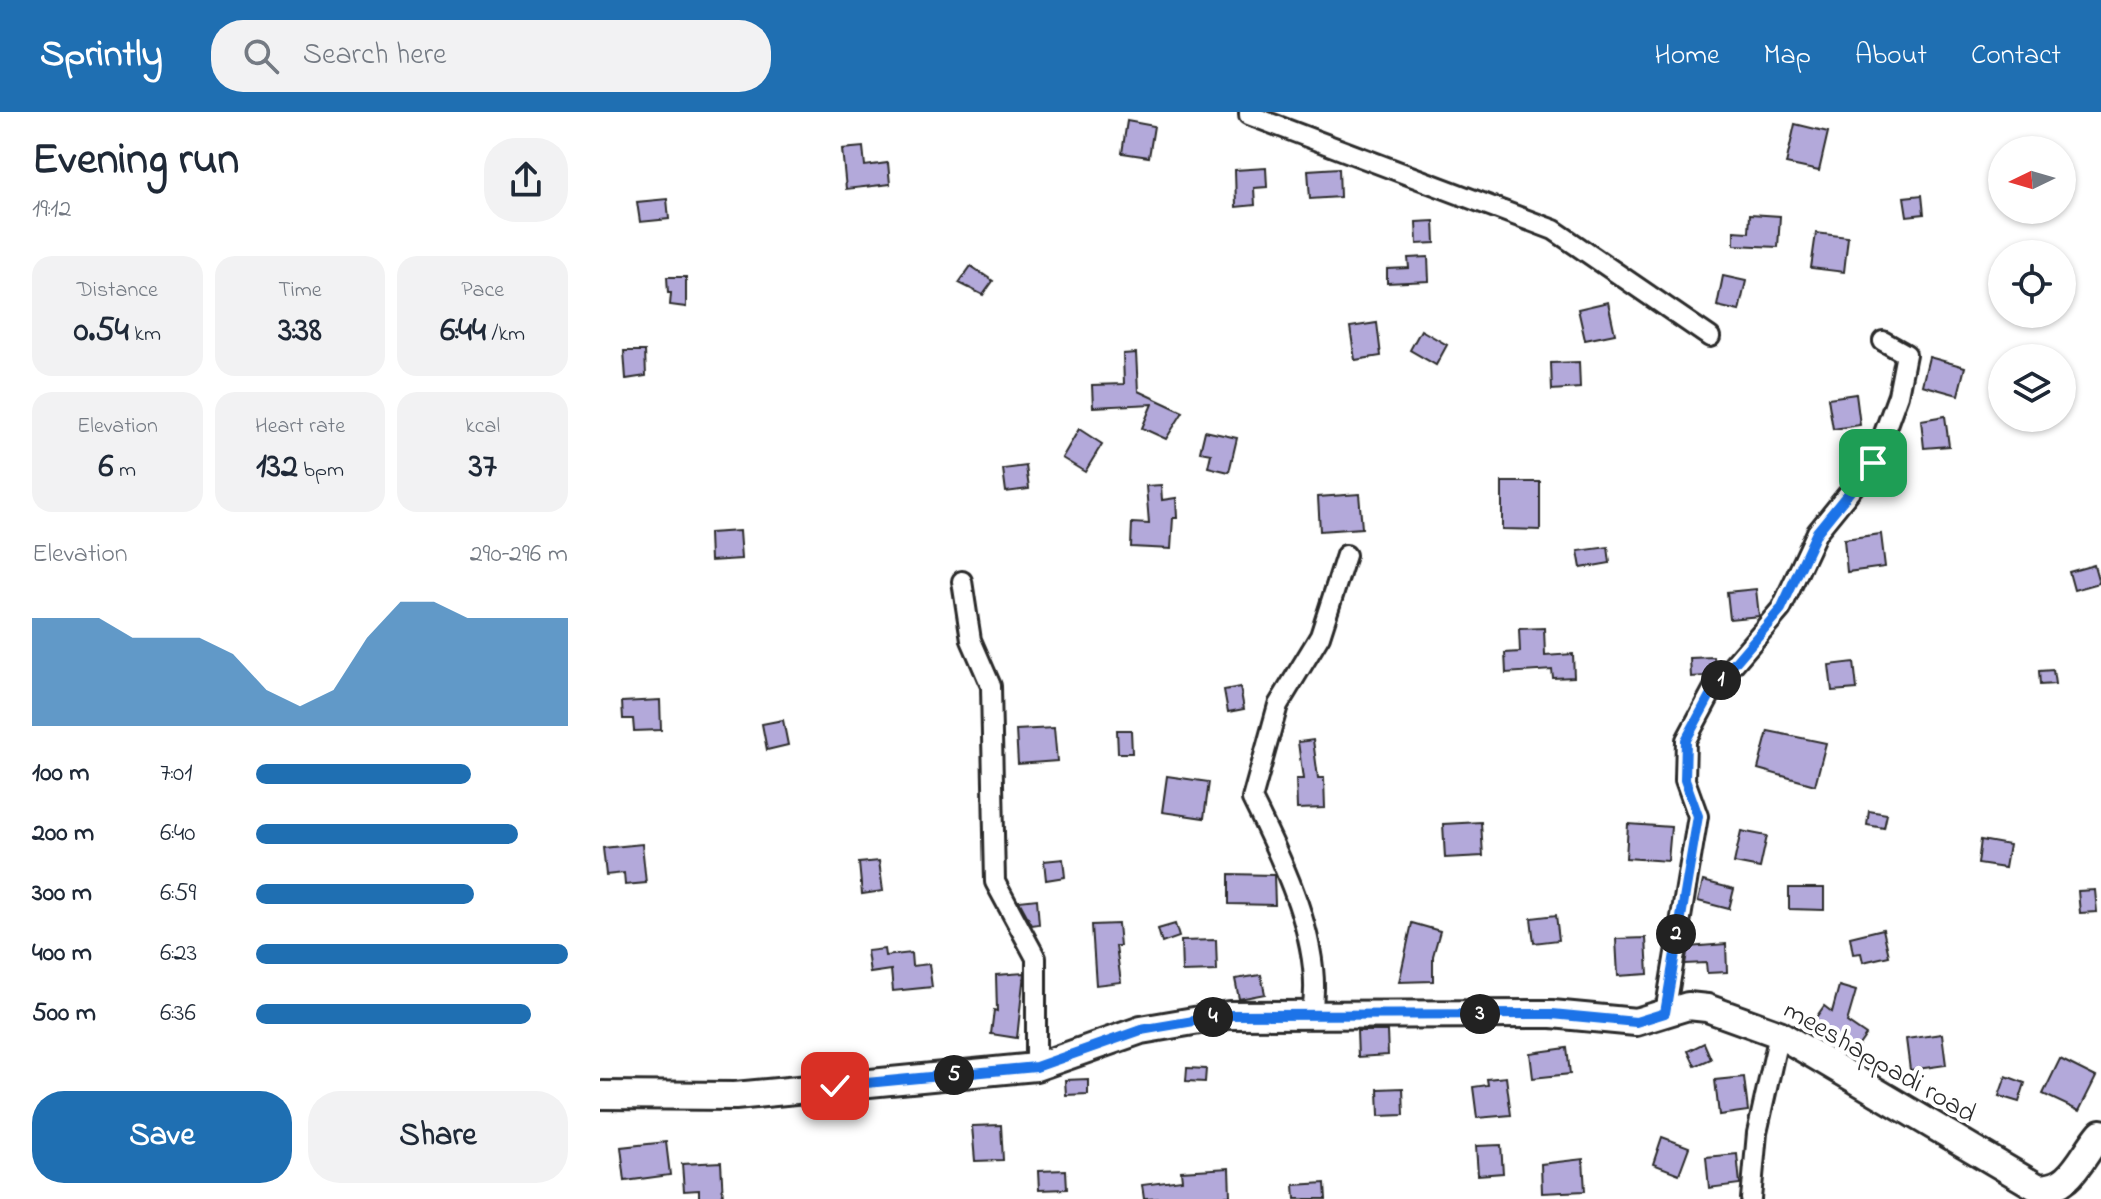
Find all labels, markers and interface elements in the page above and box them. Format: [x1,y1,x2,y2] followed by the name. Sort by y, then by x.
[211,20,771,92] search box
[40,28,163,84] text: Sprintly
[239,34,283,78] icon: search
[303,34,446,78] text: Search here
[1654,36,1720,77] text: Home
[1764,36,1811,77] text: Map
[1855,36,1927,77] text: About
[1971,36,2061,77] text: Contact
[32,129,239,193] text: Evening run
[1988,136,2076,224] north arrow
[1988,136,2076,432] map controls
[484,138,568,222] button: share
[32,191,72,229] text: 19:12
[1988,240,2076,328] button: locate
[77,275,158,307] text: Distance
[278,275,322,307] text: Time
[461,275,504,307] text: Pace
[74,307,129,357] text: 0.54
[278,307,322,357] text: 3:38
[440,307,486,357] text: 6:44
[129,319,161,351] text: km
[486,319,525,351] text: /km
[1988,344,2076,432] button: layers
[77,411,158,443] text: Elevation
[255,411,345,443] text: Heart rate
[465,411,500,443] text: kcal
[1839,429,1907,497] pin
[1851,441,1895,485] icon: arrive
[99,443,114,493] text: 6
[256,443,298,493] text: 132
[469,443,497,493] text: 37
[114,455,136,487] text: m
[298,455,344,487] text: bpm
[32,536,128,574] text: Elevation
[470,536,568,574] text: 290–296 m
[1701,660,1741,700] pin: 1
[1718,664,1725,696] text: 1
[32,755,89,793] text: 100 m
[160,755,192,793] text: 7:01
[32,815,94,853] text: 200 m
[160,815,196,853] text: 6:40
[32,875,92,913] text: 300 m
[160,875,196,913] text: 6:59
[1656,914,1696,954] pin: 2
[1671,918,1681,950] text: 2
[32,935,92,973] text: 400 m
[160,935,197,973] text: 6:23
[1775,991,1984,1135] street label: meeshappadi road
[1460,994,1500,1034] pin: 3
[32,995,96,1033] text: 500 m
[160,995,196,1033] text: 6:36
[1193,997,1233,1037] pin: 4
[1475,998,1485,1030] text: 3
[1208,1001,1218,1033] text: 4
[801,1052,869,1120] pin
[934,1055,974,1095] pin: 5
[948,1059,960,1091] text: 5
[813,1064,857,1108] icon: check
[32,1091,292,1183] button: Save
[308,1091,568,1183] button: Share

